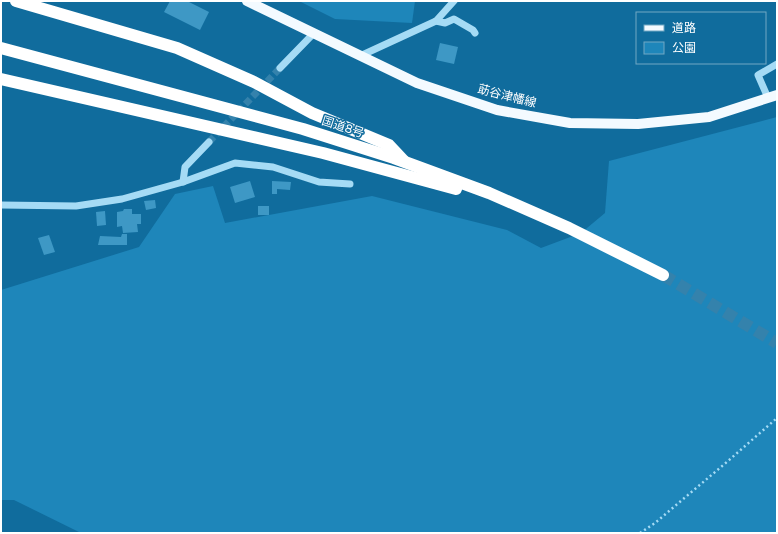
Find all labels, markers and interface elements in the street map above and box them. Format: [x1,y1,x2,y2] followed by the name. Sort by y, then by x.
[636,12,766,64] legend
[672,21,696,35] text: 道路
[672,41,696,55] text: 公園
[476,82,538,110] street label: 莇谷津幡線
[320,114,366,140] street label: 国道8号

